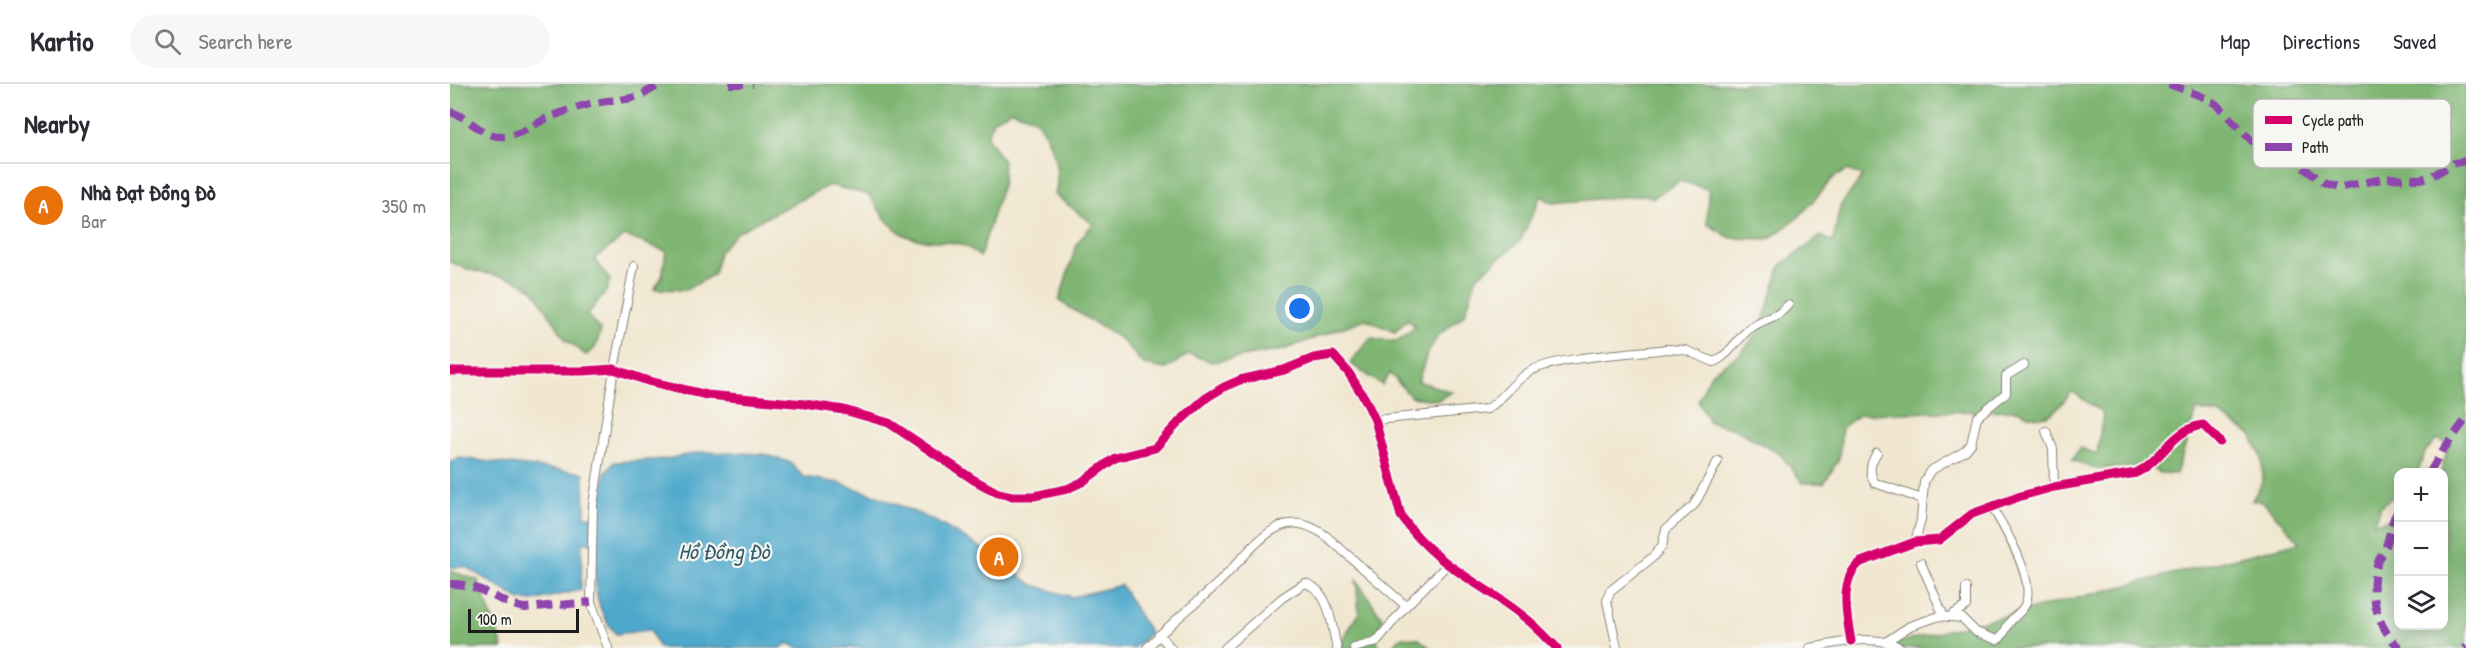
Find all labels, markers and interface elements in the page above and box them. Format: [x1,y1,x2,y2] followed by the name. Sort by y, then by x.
[130,14,550,68] search box
[30,22,94,60] text: Kartio
[151,25,184,58] icon: search
[199,26,293,56] text: Search here
[2220,27,2250,56] text: Map
[2283,27,2360,56] text: Directions
[2393,27,2436,56] text: Saved
[2253,99,2451,168] legend
[24,106,90,141] text: Nearby
[2302,109,2364,131] text: Cycle path
[2302,136,2328,158] text: Path
[81,177,216,207] text: Nhà Đạt Đồng Đò
[39,192,48,219] text: A
[381,192,426,219] text: 350 m
[81,207,107,234] text: Bar
[1285,294,1314,323] your location
[2394,468,2448,630] map controls
[2394,468,2448,522] button: +
[2394,522,2448,576] button: −
[980,534,1018,580] pin: A
[679,536,772,566] water label: Hồ Đồng Đò
[2394,576,2448,630] button: layers
[468,606,579,634] scale bar
[477,608,512,630] text: 100 m

